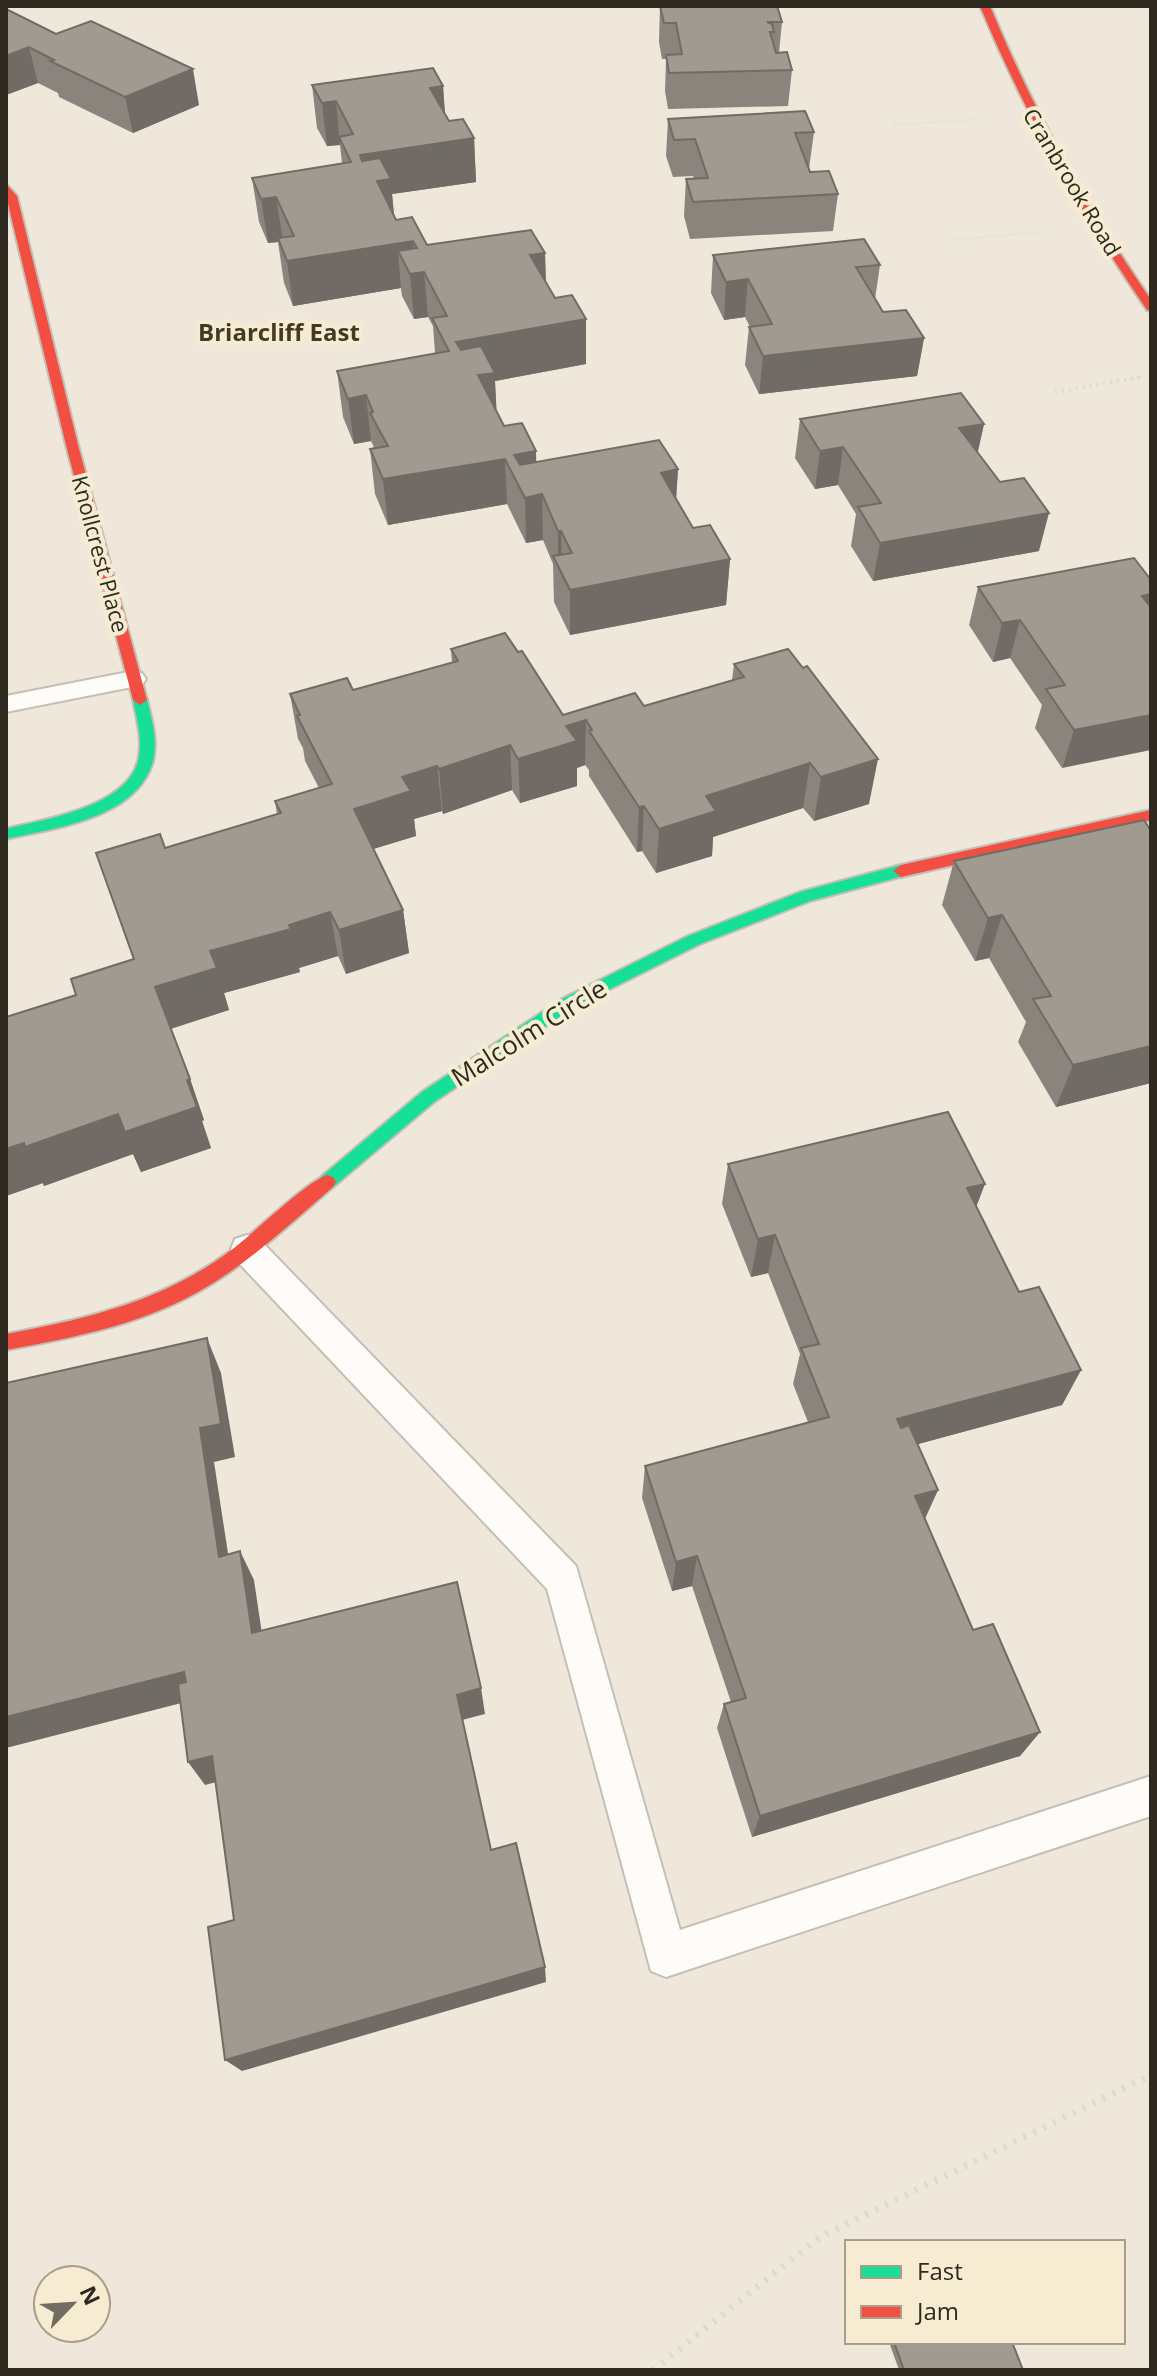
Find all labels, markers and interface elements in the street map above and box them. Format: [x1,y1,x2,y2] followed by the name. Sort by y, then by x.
[1017,102,1129,261] street label: Cranbrook Road
[198,315,360,348] district label: Briarcliff East
[66,472,136,635] street label: Knollcrest Place
[444,970,613,1094] street label: Malcolm Circle
[845,2240,1125,2344] legend
[917,2254,963,2287] text: Fast
[32,2264,112,2344] north arrow
[74,2281,108,2310] text: N
[915,2294,959,2327] text: Jam

